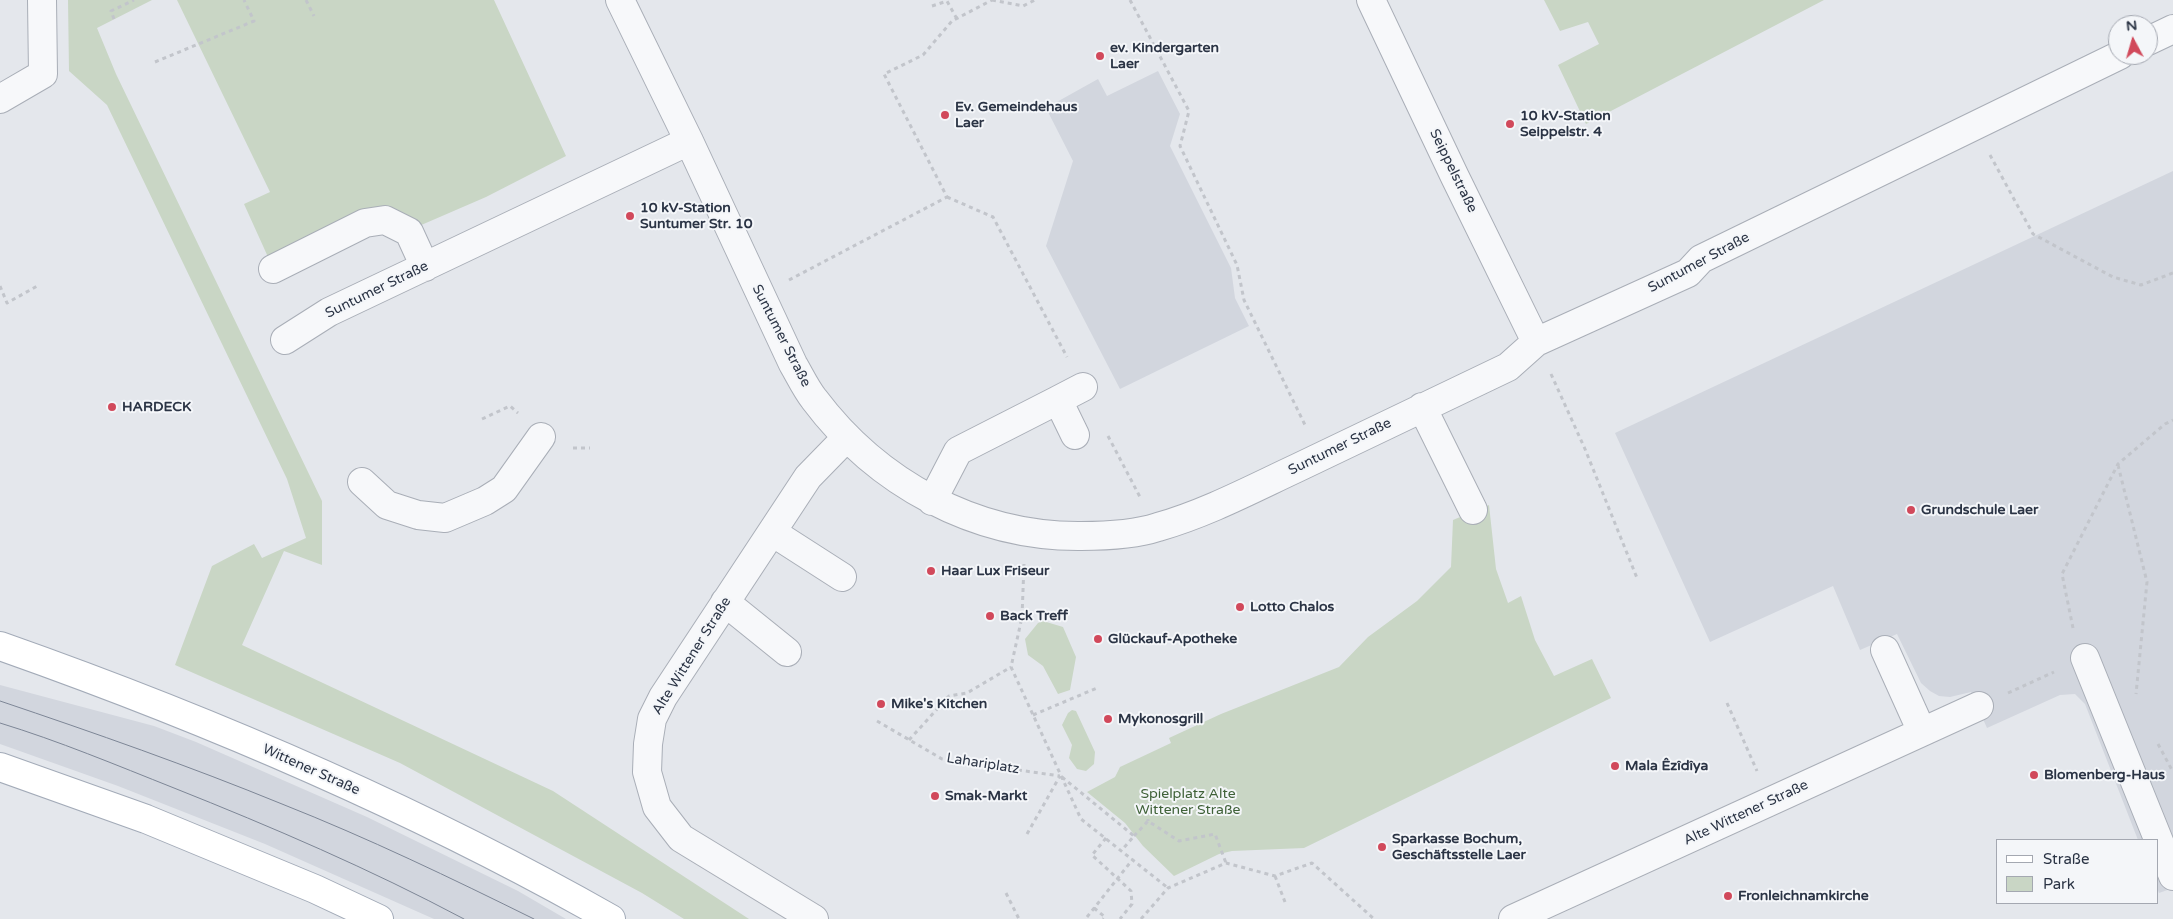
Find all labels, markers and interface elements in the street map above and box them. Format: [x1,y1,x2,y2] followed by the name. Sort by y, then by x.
[2108,15,2158,65] north arrow
[2125,17,2138,35] text: N
[1110,40,1219,72] place label: ev. Kindergarten Laer
[1094,50,1106,62] marker: ev. Kindergarten Laer
[955,99,1077,132] place label: Ev. Gemeindehaus Laer
[1520,108,1611,140] place label: 10 kV-Station Seippelstr. 4
[939,109,951,121] marker: Ev. Gemeindehaus Laer
[1504,118,1516,130] marker: 10 kV-Station Seippelstr. 4
[1426,127,1480,215] street label: Seippelstraße
[640,200,753,232] place label: 10 kV-Station Suntumer Str. 10
[624,210,636,222] marker: 10 kV-Station Suntumer Str. 10
[1645,229,1753,297] street label: Suntumer Straße
[323,258,431,322] street label: Suntumer Straße
[748,282,814,390] street label: Suntumer Straße
[122,399,191,415] place label: HARDECK
[106,401,118,413] marker: HARDECK
[1286,415,1394,479] street label: Suntumer Straße
[1921,502,2038,518] place label: Grundschule Laer
[1905,504,1917,516] marker: Grundschule Laer
[941,563,1049,579] place label: Haar Lux Friseur
[925,565,937,577] marker: Haar Lux Friseur
[649,594,735,718] street label: Alte Wittener Straße
[1250,599,1334,615] place label: Lotto Chalos
[1234,601,1246,613] marker: Lotto Chalos
[1000,608,1068,624] place label: Back Treff
[984,610,996,622] marker: Back Treff
[1108,631,1237,647] place label: Glückauf-Apotheke
[1092,633,1104,645] marker: Glückauf-Apotheke
[891,696,987,712] place label: Mike's Kitchen
[875,698,887,710] marker: Mike's Kitchen
[1118,711,1203,727] place label: Mykonosgrill
[1102,713,1114,725] marker: Mykonosgrill
[260,741,362,799] street label: Wittener Straße
[945,750,1021,778] street label: Lahariplatz
[1625,758,1708,774] place label: Mala Êzîdîya
[1609,760,1621,772] marker: Mala Êzîdîya
[2044,767,2165,783] place label: Blomenberg-Haus
[2028,769,2040,781] marker: Blomenberg-Haus
[1681,777,1811,849] street label: Alte Wittener Straße
[1136,786,1240,819] park label: Spielplatz Alte Wittener Straße
[945,788,1027,804] place label: Smak-Markt
[929,790,941,802] marker: Smak-Markt
[1392,831,1526,864] place label: Sparkasse Bochum, Geschäftsstelle Laer
[1996,839,2158,904] legend
[1376,841,1388,853] marker: Sparkasse Bochum, Geschäftsstelle Laer
[2043,850,2089,868] text: Straße
[2043,875,2075,893] text: Park
[1738,888,1869,904] place label: Fronleichnamkirche
[1722,890,1734,902] marker: Fronleichnamkirche

